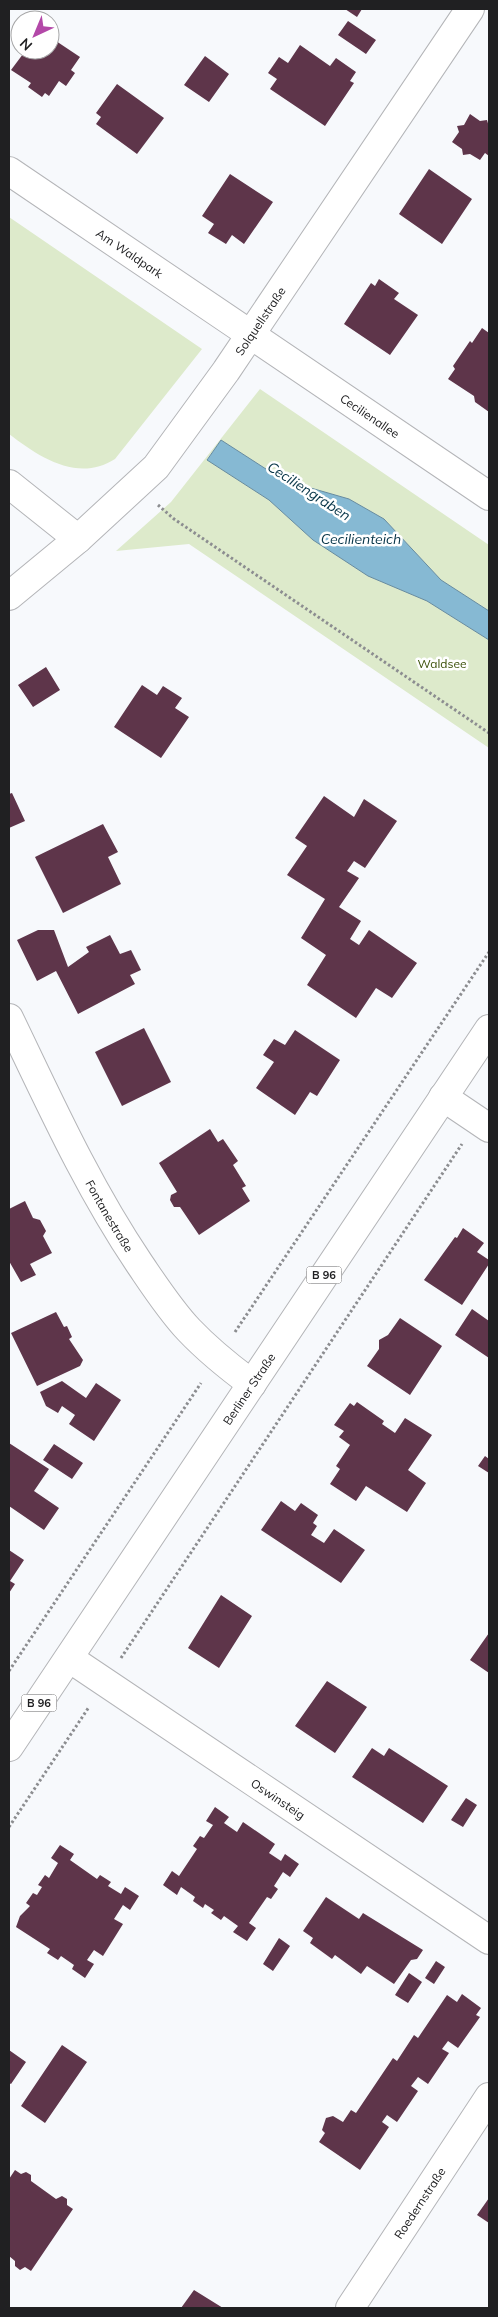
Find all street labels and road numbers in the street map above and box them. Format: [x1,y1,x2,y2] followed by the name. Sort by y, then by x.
[94,225,167,281] street label: Am Waldpark
[231,284,288,358] street label: Solquellstraße
[337,390,403,441] street label: Cecilienallee
[83,1177,137,1255] street label: Fontanestraße
[306,1266,342,1284] road number: B 96
[219,1350,278,1427] street label: Berliner Straße
[22,1695,56,1712] road number: B 96
[248,1775,308,1822] street label: Oswinsteig
[390,2164,448,2241] street label: Roedernstraße

